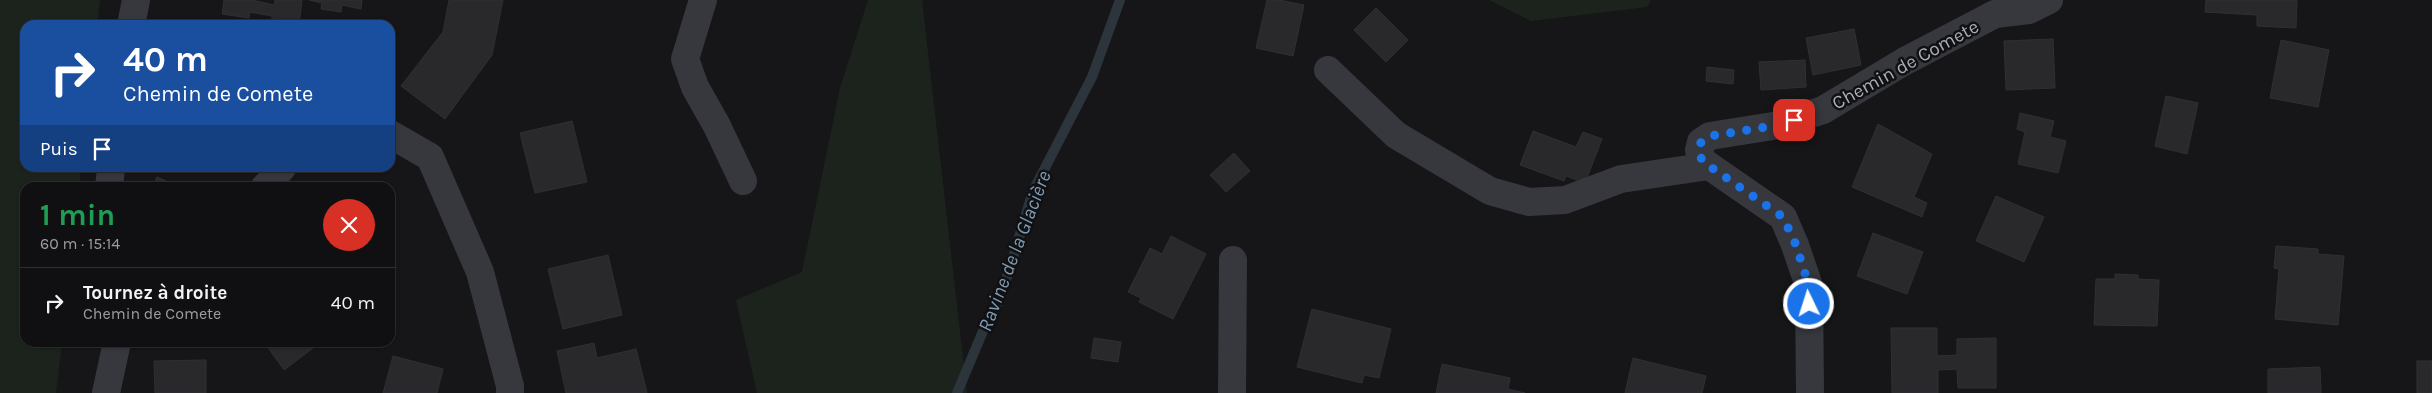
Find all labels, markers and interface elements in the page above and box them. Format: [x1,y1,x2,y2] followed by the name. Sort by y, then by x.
[1828,15,1983,114] street label: Chemin de Comete
[123,39,208,80] text: 40 m
[40,40,105,105] icon: right
[123,81,313,107] text: Chemin de Comete
[1773,99,1815,141] pin
[1780,106,1808,134] icon: arrive
[88,135,116,163] icon: arrive
[40,138,78,160] text: Puis
[973,168,1056,335] water label: Ravine de la Glacière
[40,197,115,233] text: 1 min
[323,199,375,251] button: close
[40,234,120,253] text: 60 m · 15:14
[1782,277,1834,329] position arrow
[83,282,227,304] text: Tournez à droite
[40,289,68,317] icon: right
[331,292,375,314] text: 40 m
[83,304,221,323] text: Chemin de Comete

